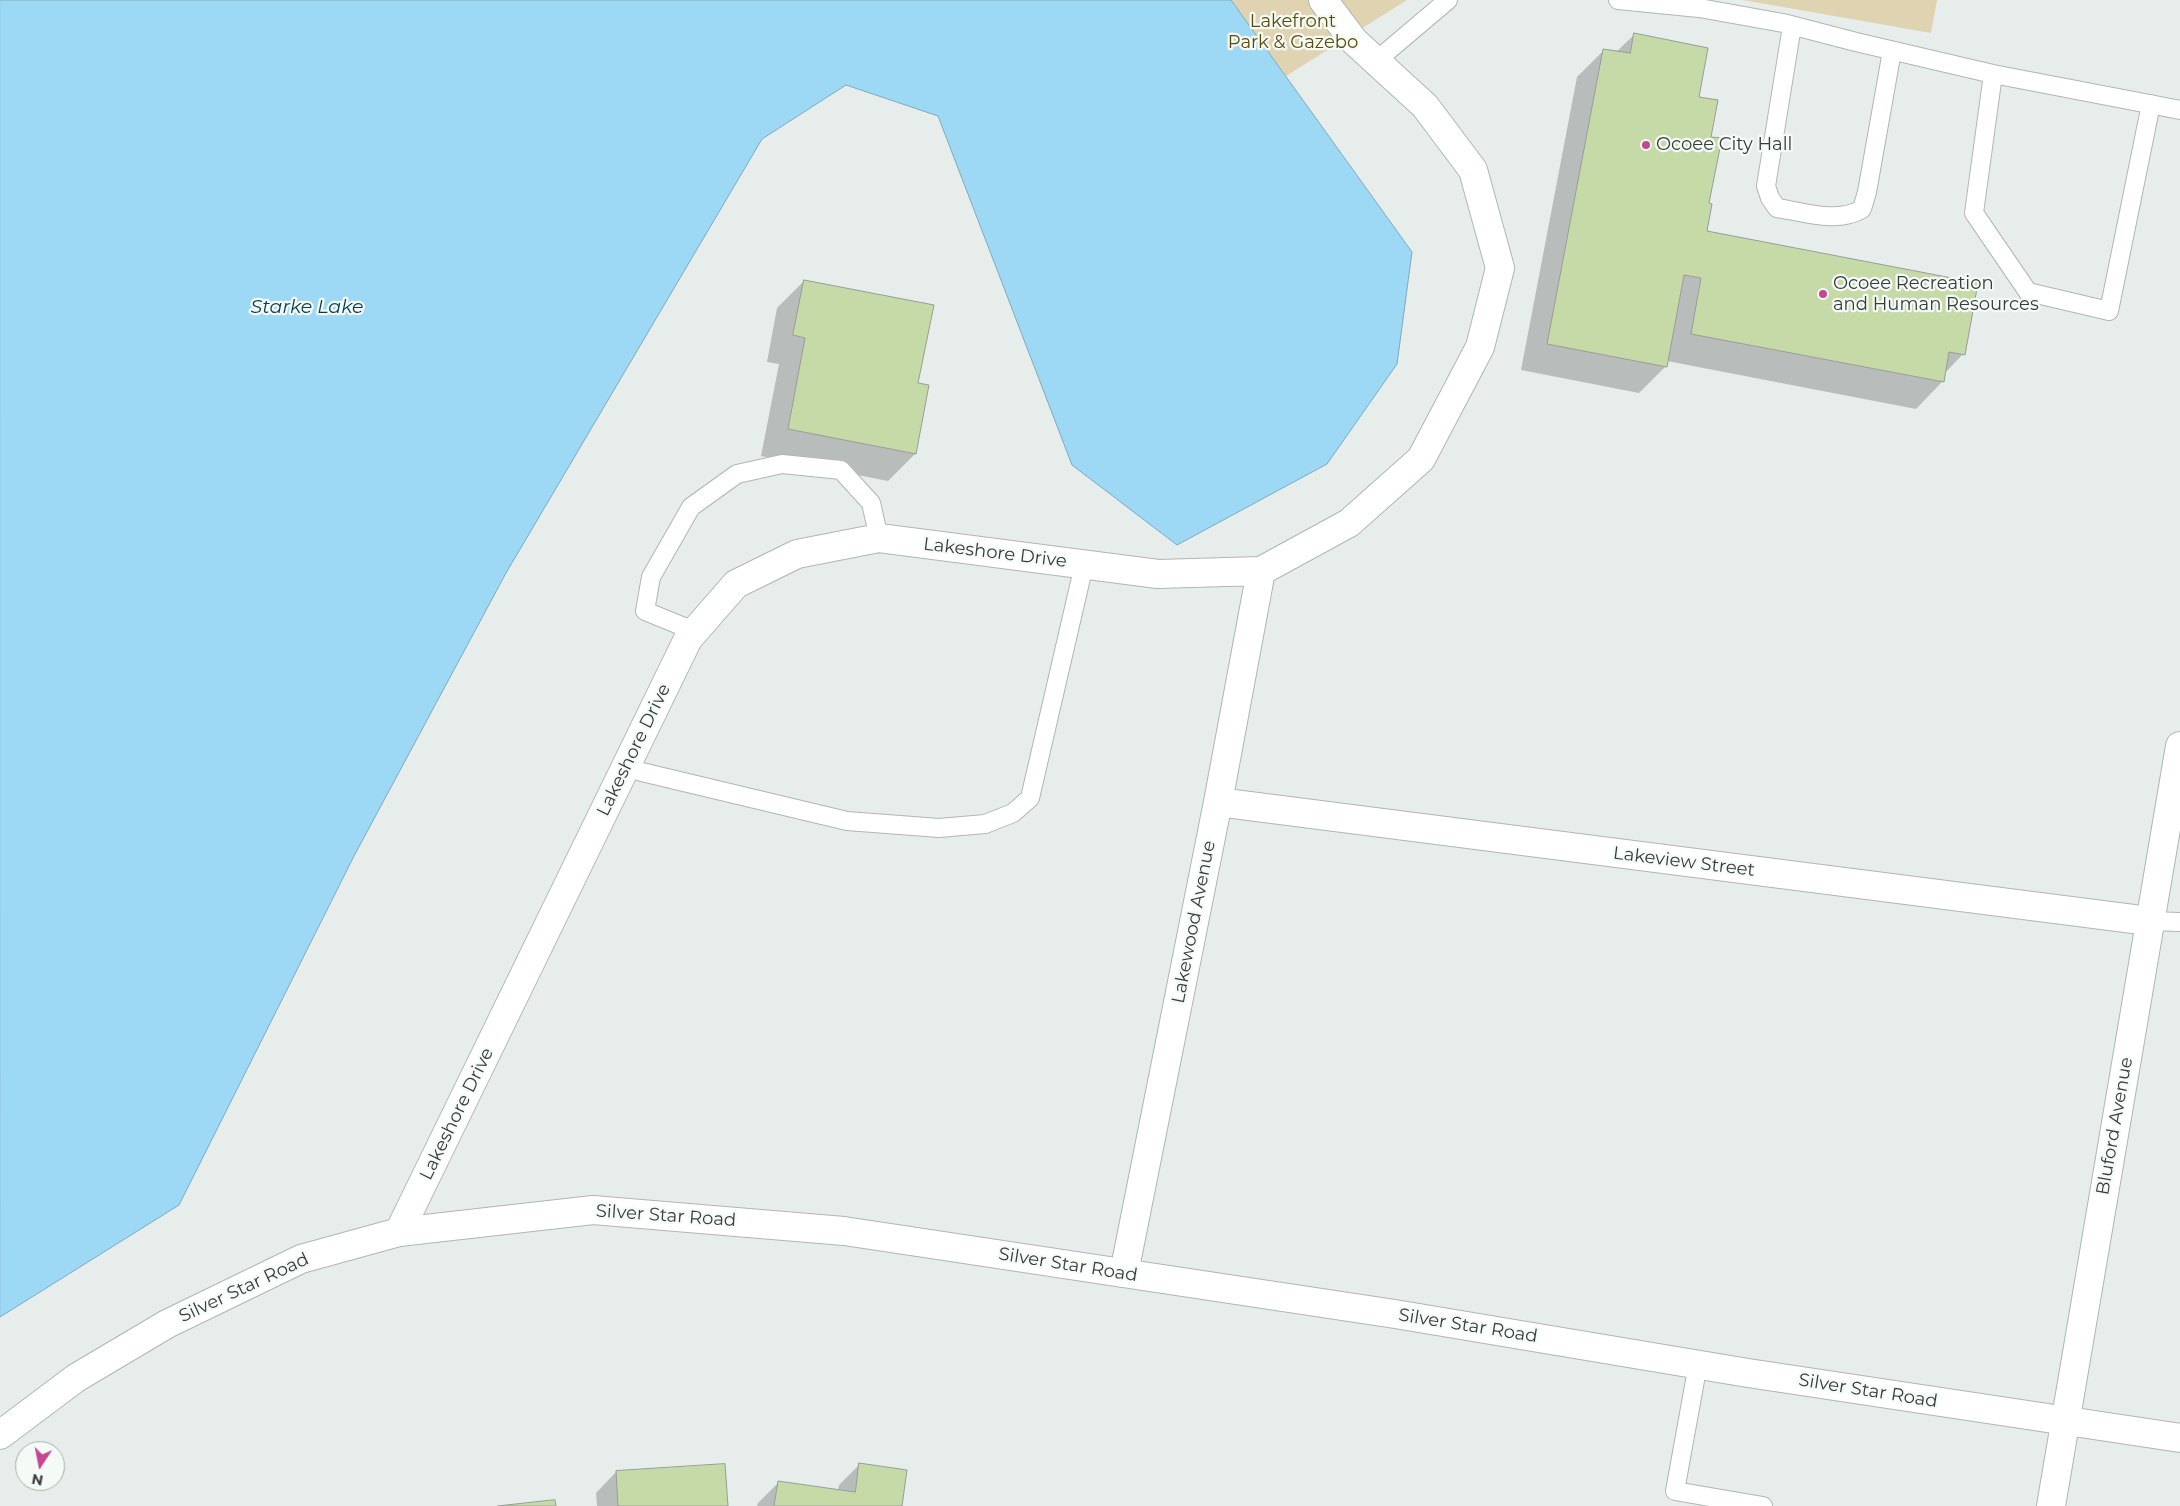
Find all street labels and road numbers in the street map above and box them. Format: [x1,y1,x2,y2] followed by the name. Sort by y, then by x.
[922,533,1068,573] street label: Lakeshore Drive
[593,680,675,820] street label: Lakeshore Drive
[1168,839,1220,1005] street label: Lakewood Avenue
[1612,843,1756,881] street label: Lakeview Street
[416,1044,498,1184] street label: Lakeshore Drive
[2092,1055,2138,1197] street label: Bluford Avenue
[595,1200,737,1232] street label: Silver Star Road
[997,1243,1139,1287] street label: Silver Star Road
[176,1248,312,1328] street label: Silver Star Road
[1397,1304,1539,1348] street label: Silver Star Road
[1797,1369,1939,1413] street label: Silver Star Road

